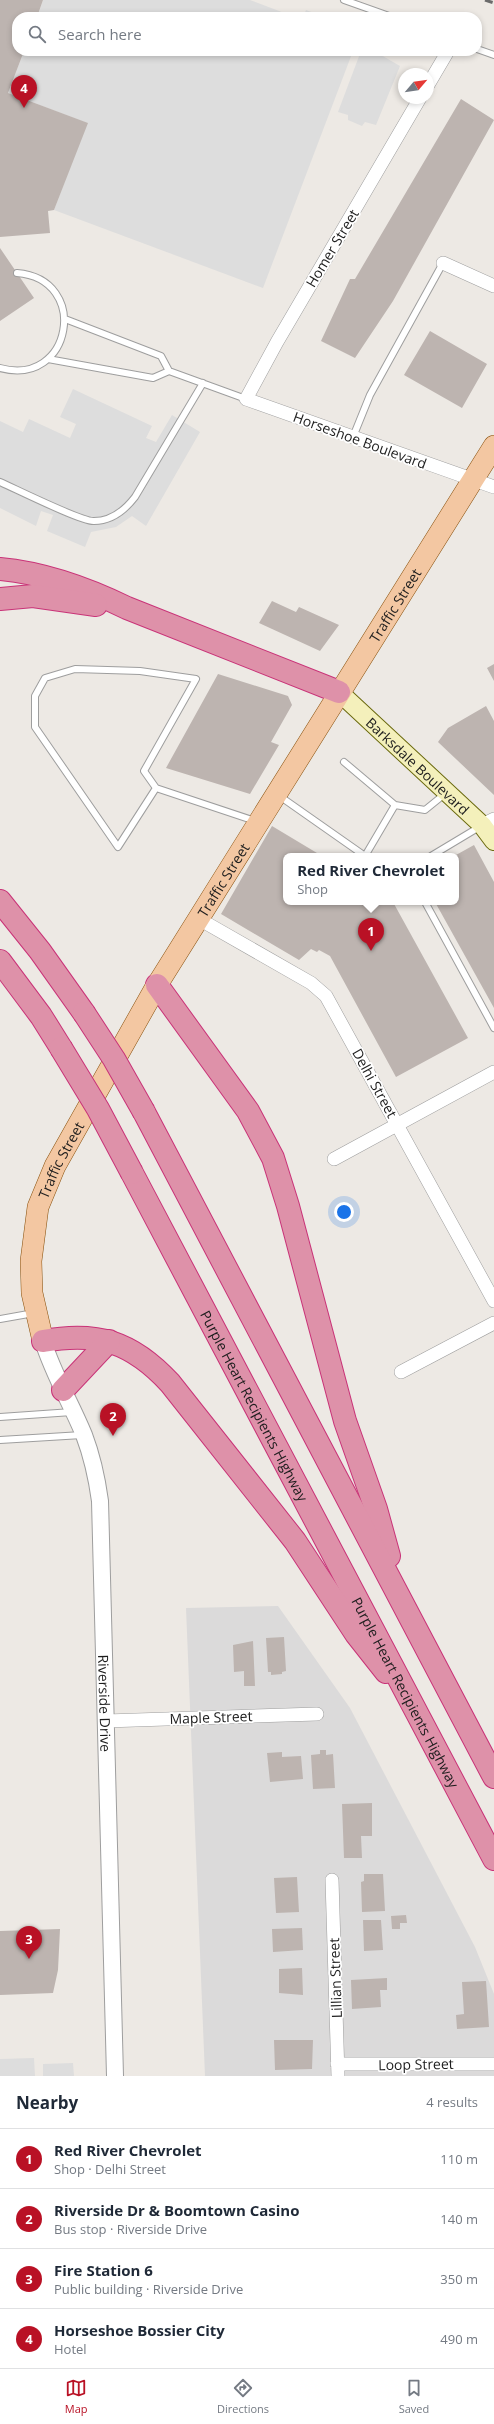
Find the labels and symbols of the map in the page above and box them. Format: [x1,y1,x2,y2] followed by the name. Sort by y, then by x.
[398,68,434,104] north arrow
[11,75,37,108] pin: 4
[301,205,363,291] street label: Homer Street
[291,407,429,473] street label: Horseshoe Boulevard
[364,564,425,646] street label: Traffic Street
[362,713,474,818] street label: Barksdale Boulevard
[193,839,253,920] street label: Traffic Street
[358,918,384,951] pin: 1
[348,1045,402,1121] street label: Delhi Street
[33,1118,88,1201] street label: Traffic Street
[334,1202,354,1222] your location
[197,1307,313,1505] street label: Purple Heart Recipients Highway
[100,1403,126,1436] pin: 2
[348,1593,465,1792] street label: Purple Heart Recipients Highway
[95,1654,116,1752] street label: Riverside Drive
[169,1706,253,1728] street label: Maple Street
[16,1926,42,1959] pin: 3
[324,1937,346,2019] street label: Lillian Street
[378,2054,454,2074] street label: Loop Street

